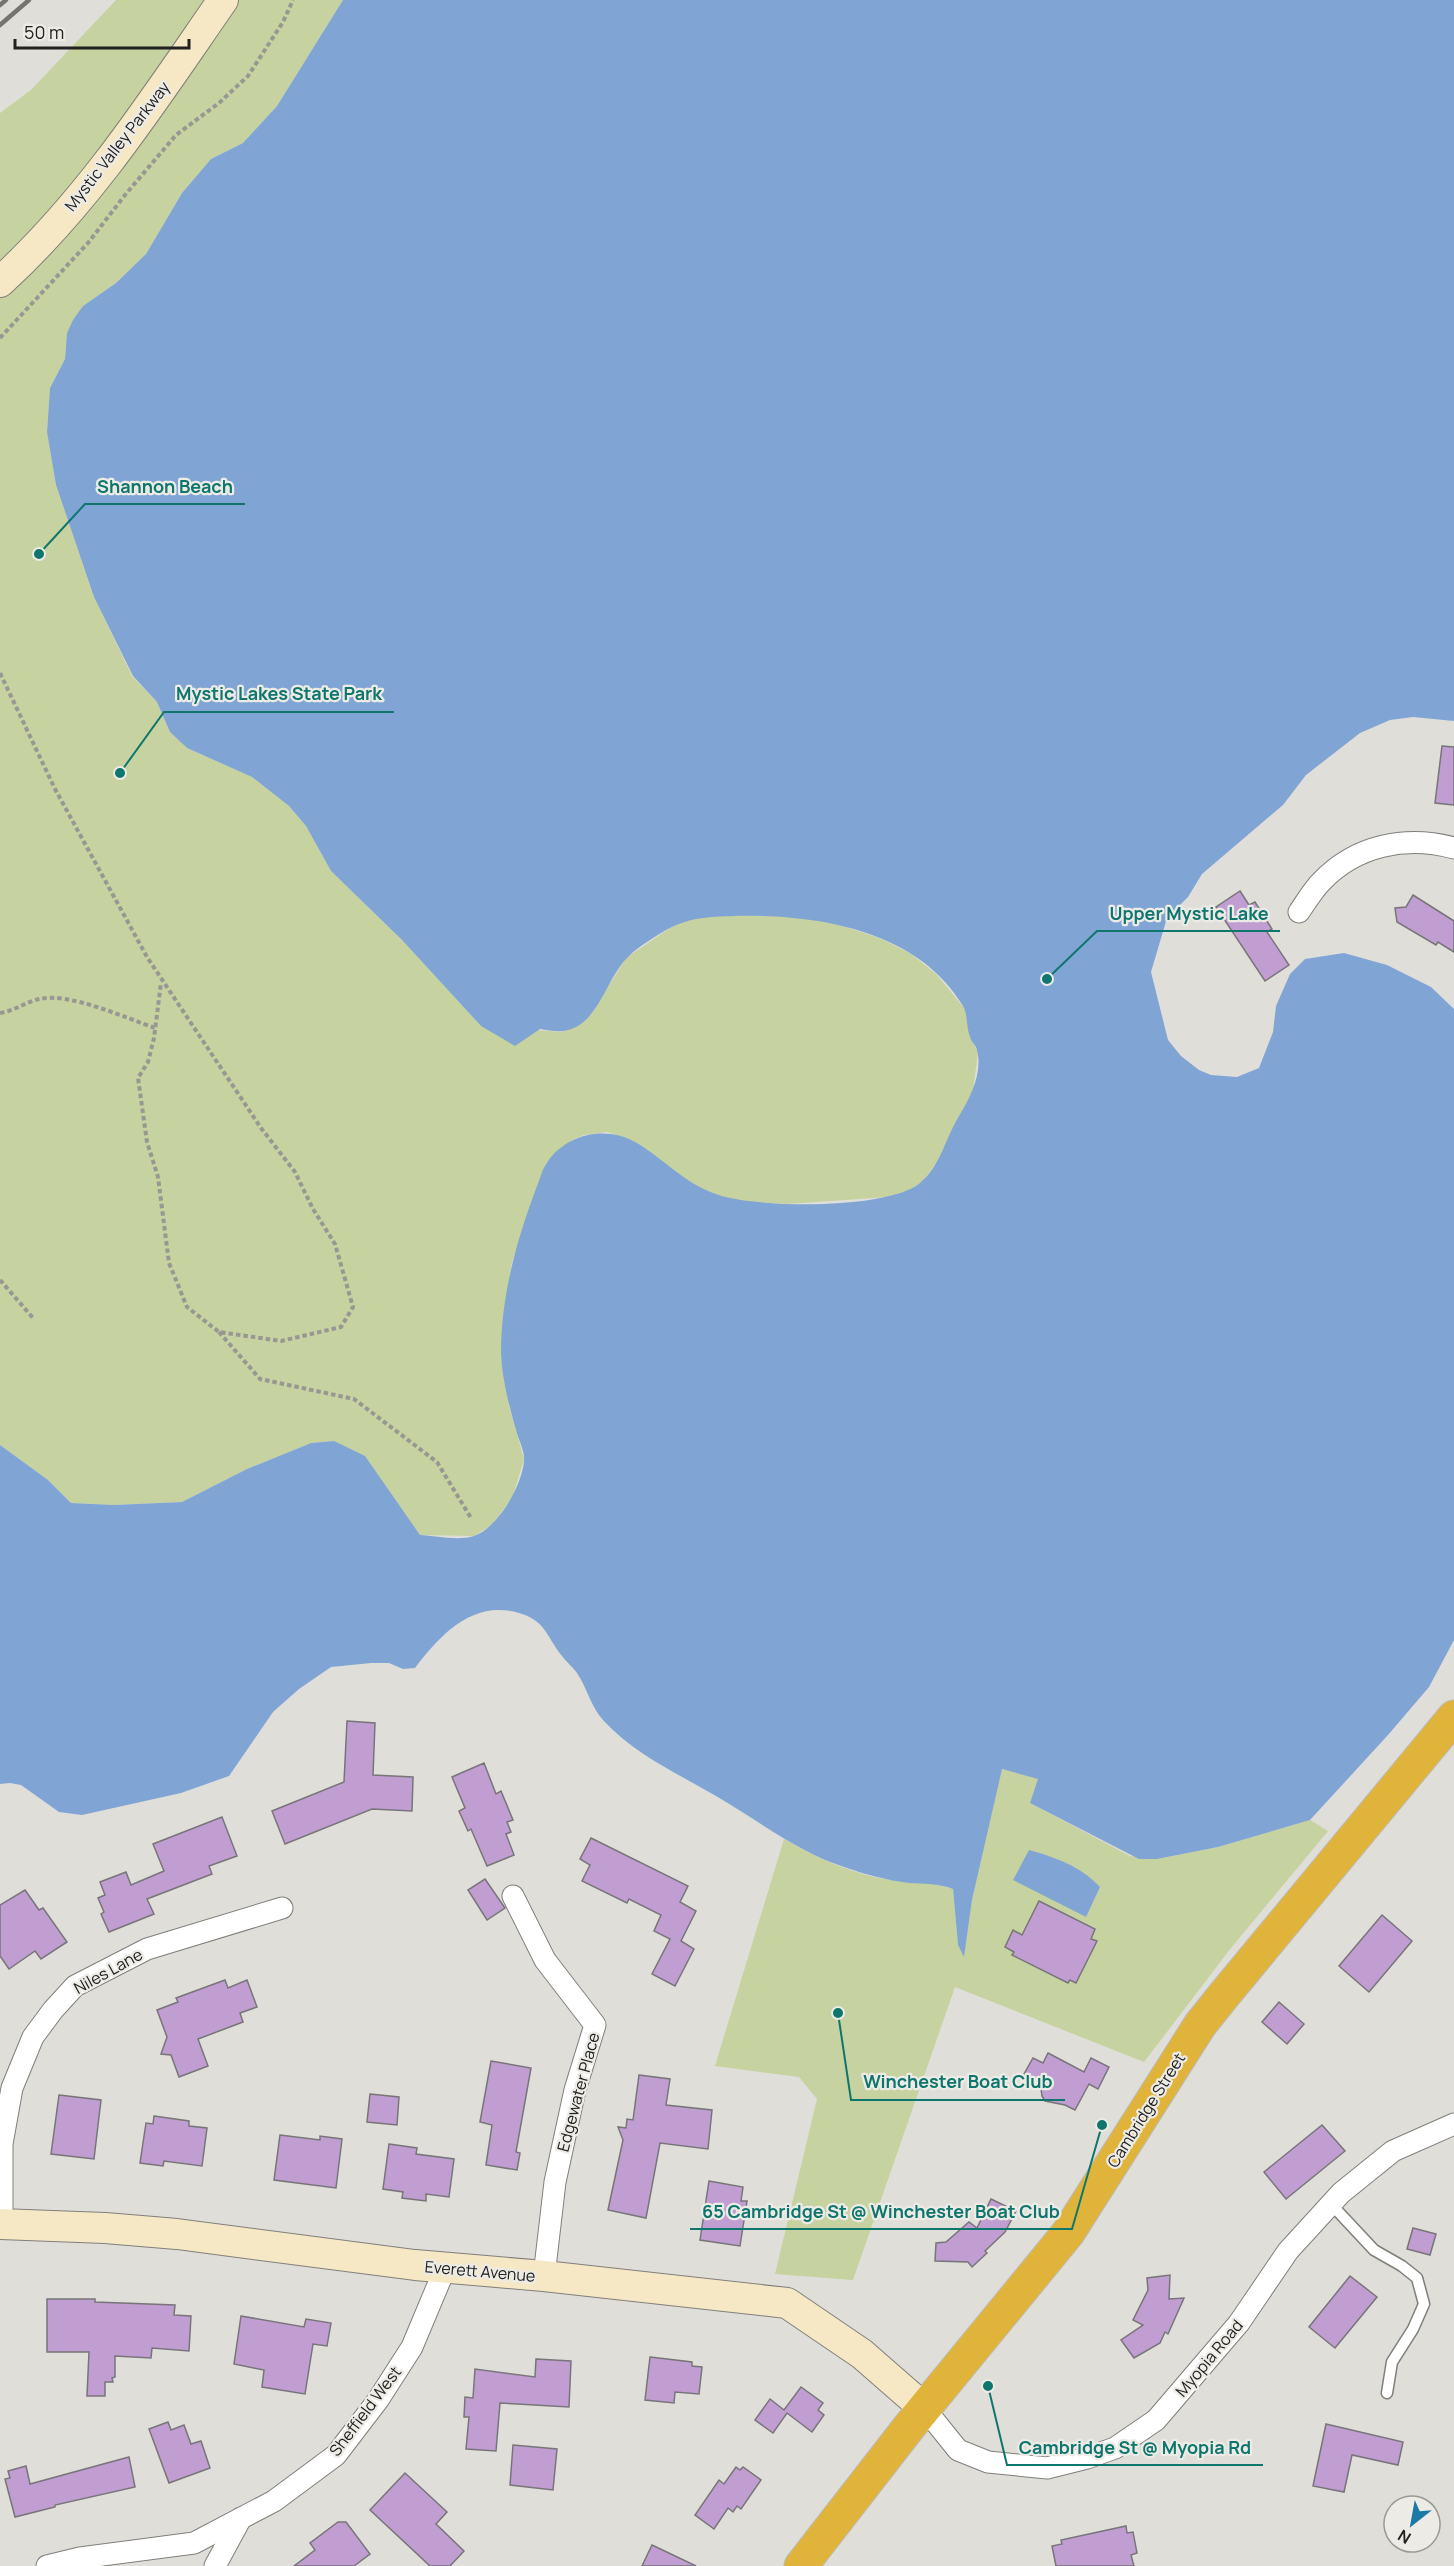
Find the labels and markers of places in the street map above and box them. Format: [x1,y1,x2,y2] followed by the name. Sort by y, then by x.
[85,468,245,504] callout: Shannon Beach
[164,676,394,712] callout: Mystic Lakes State Park
[1097,895,1280,931] callout: Upper Mystic Lake
[851,2064,1065,2100] callout: Winchester Boat Club
[690,2193,1072,2229] callout: 65 Cambridge St @ Winchester Boat Club
[1007,2429,1263,2465] callout: Cambridge St @ Myopia Rd

